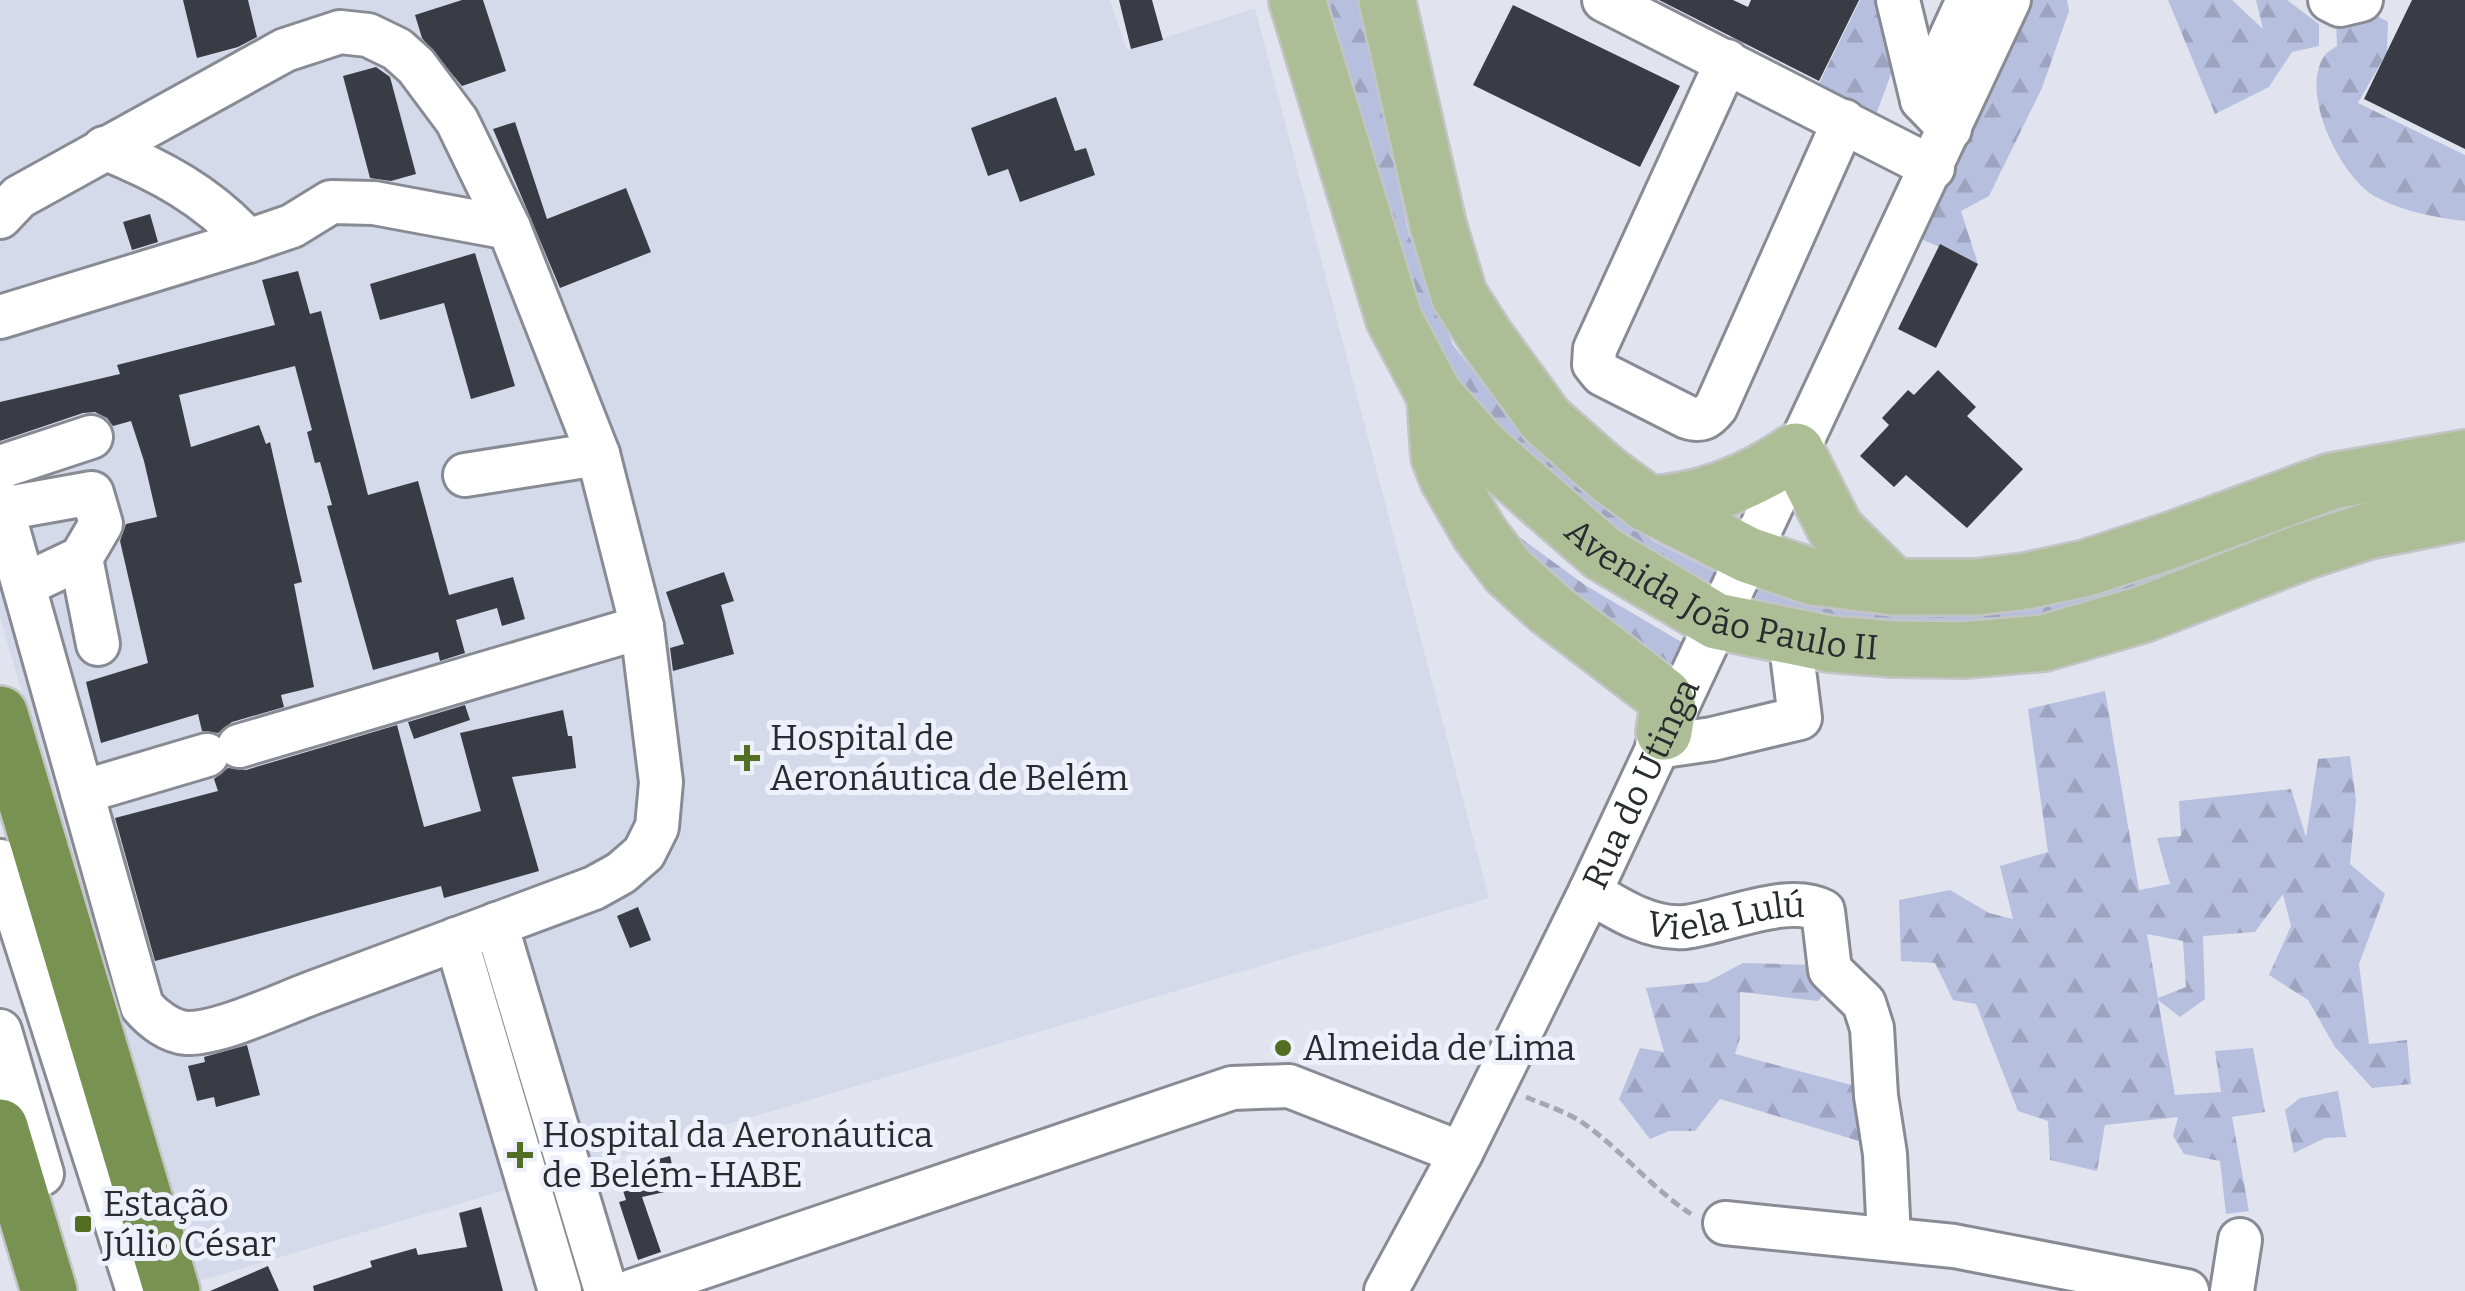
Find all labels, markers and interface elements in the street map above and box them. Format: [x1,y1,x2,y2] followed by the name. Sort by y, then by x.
[1557,510,1880,669] street label: Avenida João Paulo II
[1574,672,1708,896] street label: Rua do Utinga
[770,717,1128,799] place label: Hospital de Aeronáutica de Belém
[734,745,760,771] marker: Hospital de Aeronáutica de Belém
[1643,884,1805,949] street label: Viela Lulú
[1303,1027,1575,1069] place label: Almeida de Lima
[1272,1037,1294,1059] marker: Almeida de Lima
[542,1114,933,1196] place label: Hospital da Aeronáutica de Belém-HABE
[507,1142,533,1168] marker: Hospital da Aeronáutica de Belém-HABE
[102,1183,276,1265] place label: Estação Júlio César
[72,1213,94,1235] marker: Estação Júlio César

